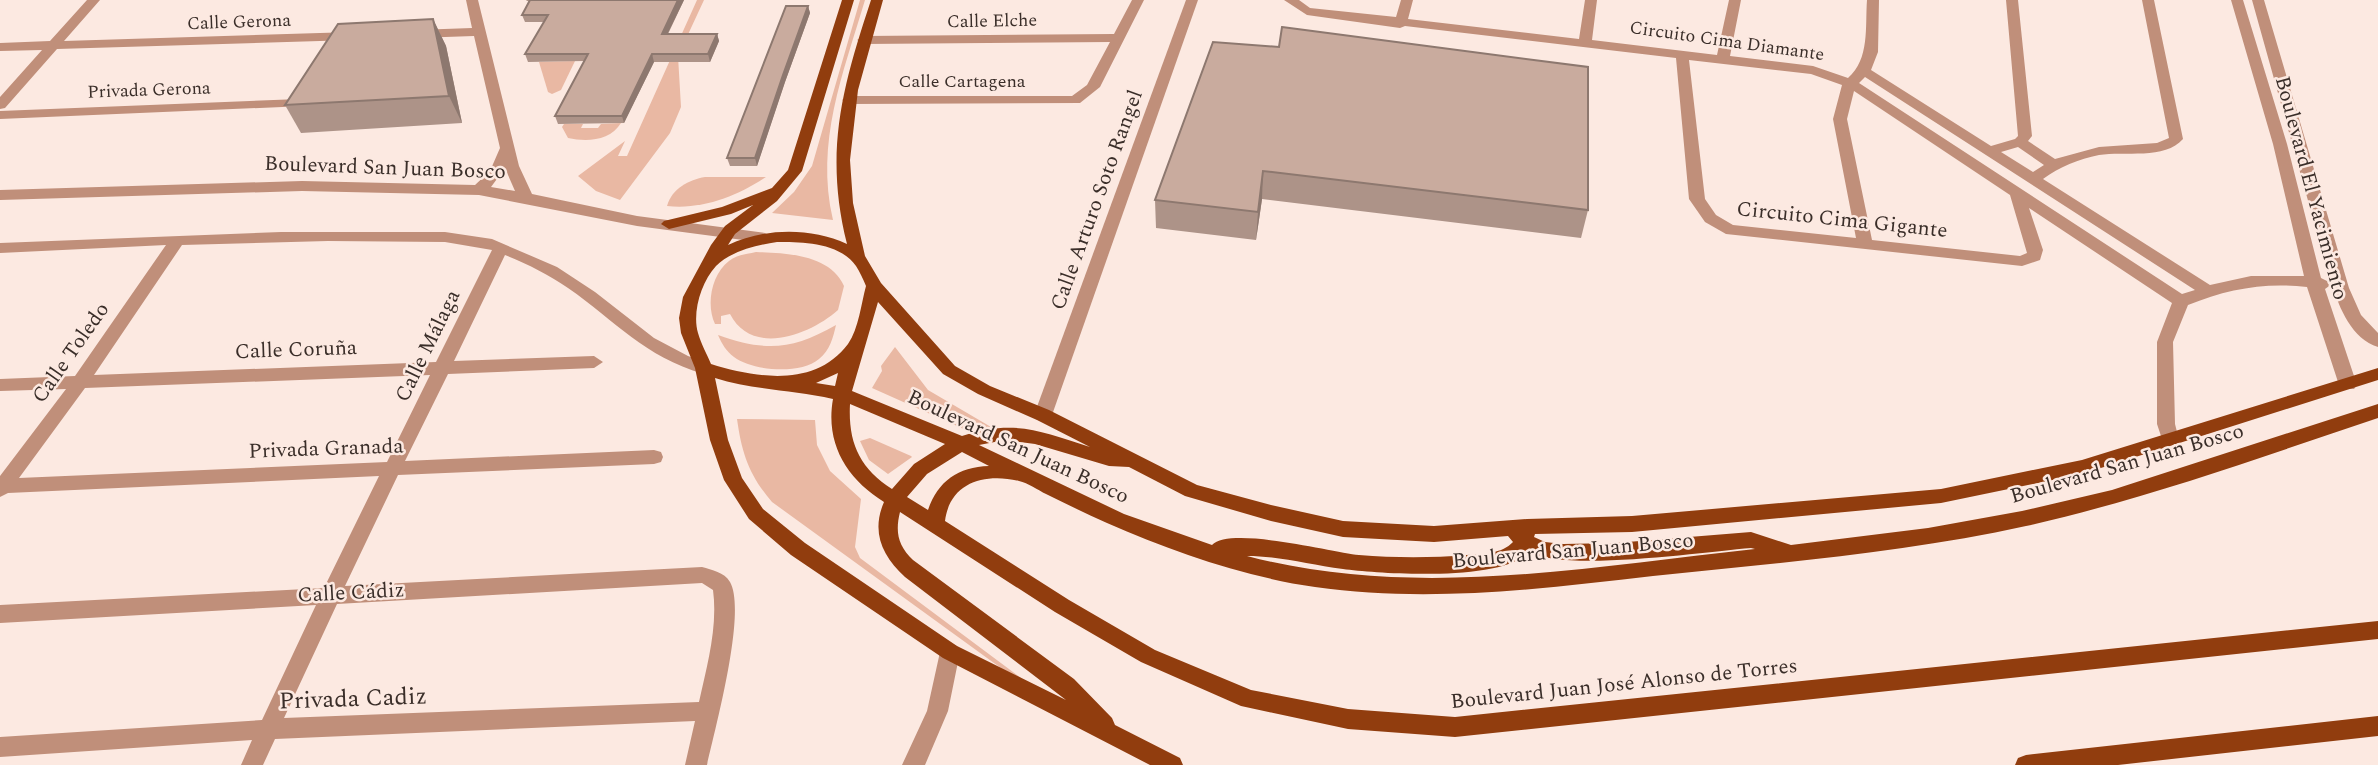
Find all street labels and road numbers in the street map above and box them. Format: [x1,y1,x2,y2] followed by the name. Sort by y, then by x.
[186,7,292,37] street label: Calle Gerona
[947,7,1037,35] street label: Calle Elche
[1628,14,1826,68] street label: Circuito Cima Diamante
[898,68,1026,95] street label: Calle Cartagena
[2266,73,2356,303] street label: Boulevard El Yacimiento
[87,74,211,106] street label: Privada Gerona
[1042,85,1152,315] street label: Calle Arturo Soto Rangel
[264,148,506,188] street label: Boulevard San Juan Bosco
[1735,193,1949,247] street label: Circuito Cima Gigante
[387,284,469,408] street label: Calle Málaga
[24,296,118,410] street label: Calle Toledo
[234,332,358,368] street label: Calle Coruña
[902,381,1134,513] street label: Boulevard San Juan Bosco
[2006,415,2248,513] street label: Boulevard San Juan Bosco
[248,430,405,468] street label: Privada Granada
[1451,525,1695,577] street label: Boulevard San Juan Bosco
[297,574,405,612] street label: Calle Cádiz
[1449,650,1799,718] street label: Boulevard Juan José Alonso de Torres
[278,678,428,720] street label: Privada Cadiz

